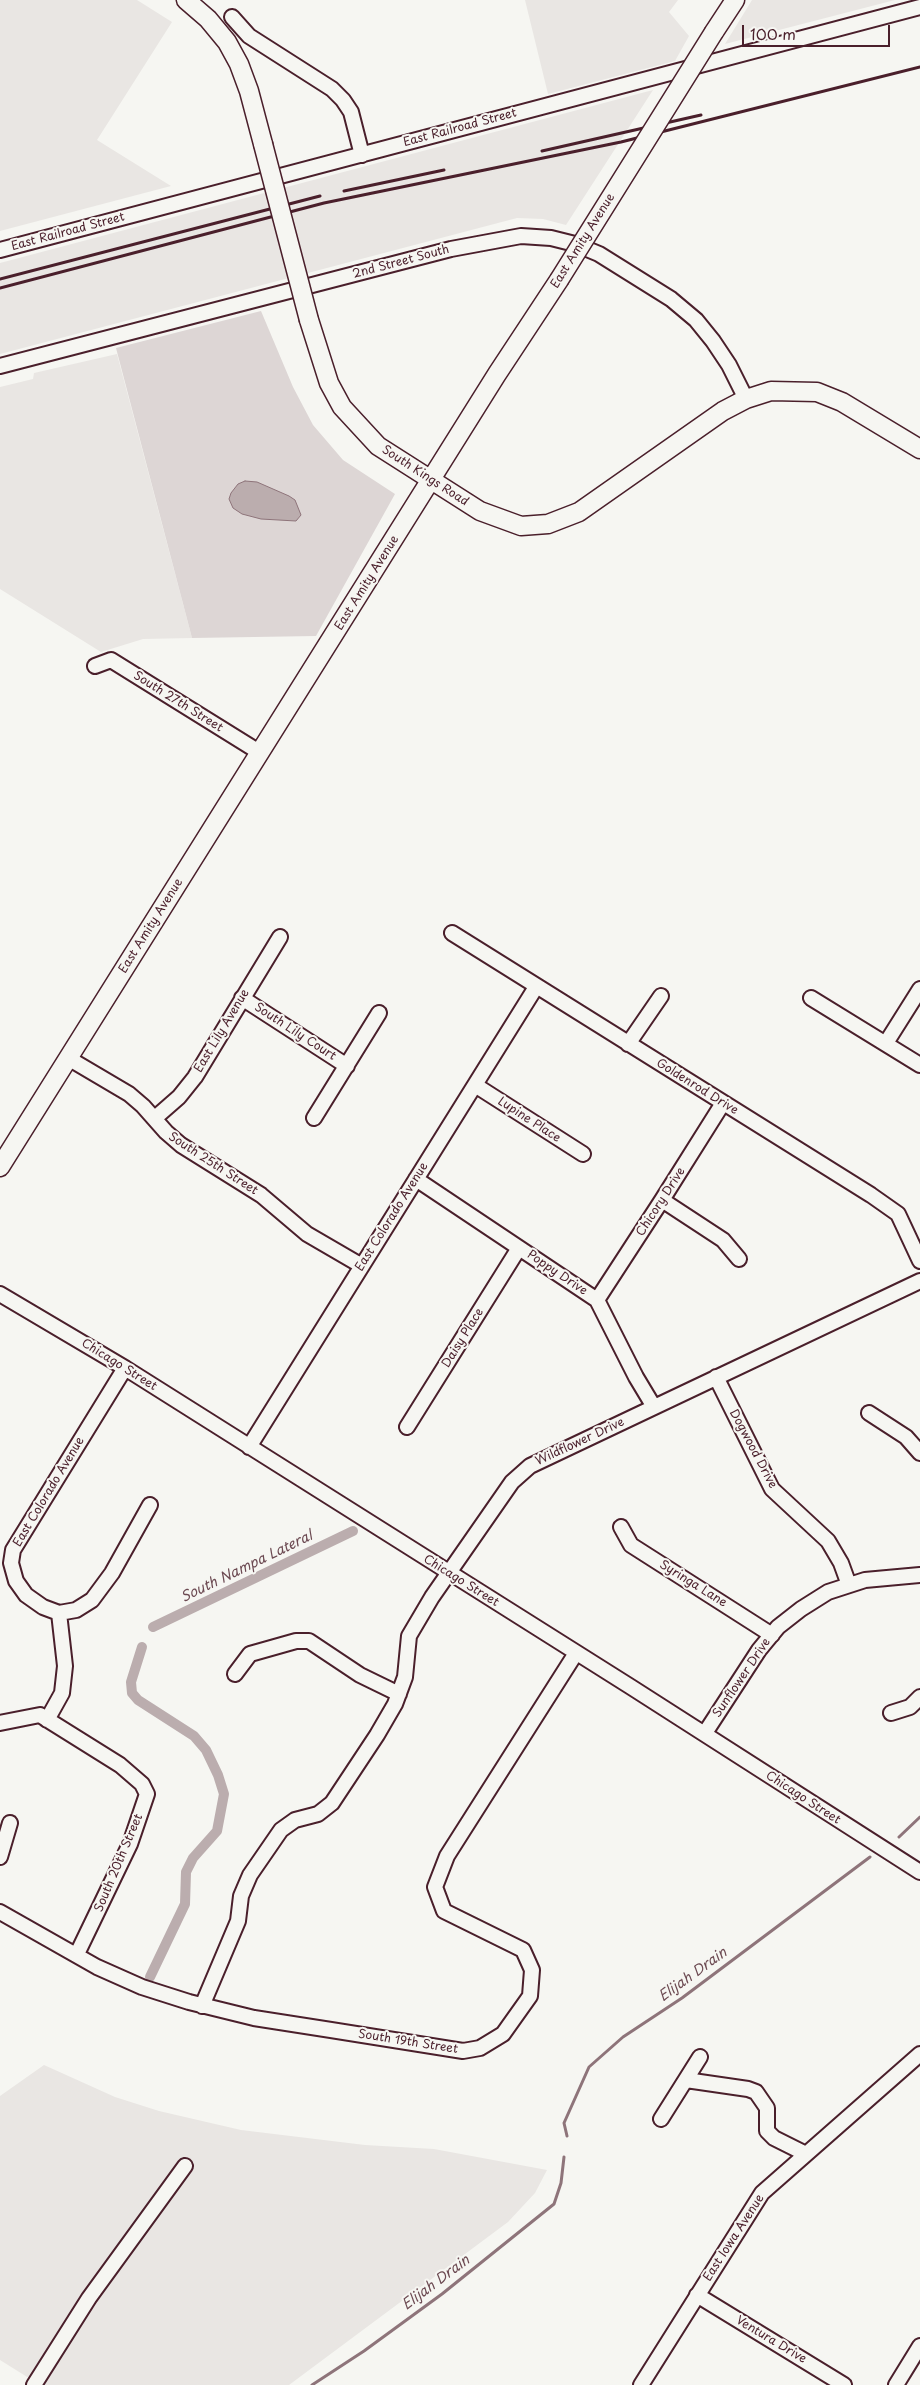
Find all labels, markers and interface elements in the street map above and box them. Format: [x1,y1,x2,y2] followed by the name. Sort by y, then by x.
[745,15,892,47] scale bar
[750,22,796,45] text: 100 m
[402,106,518,150] street label: East Railroad Street
[548,191,618,291] street label: East Amity Avenue
[10,210,126,254] street label: East Railroad Street
[351,242,451,282] street label: 2nd Street South
[379,443,471,509] street label: South Kings Road
[332,533,402,633] street label: East Amity Avenue
[131,669,225,735] street label: South 27th Street
[116,876,186,976] street label: East Amity Avenue
[192,987,252,1075] street label: East Lily Avenue
[252,1000,338,1064] street label: South Lily Court
[653,1056,741,1118] street label: Goldenrod Drive
[495,1094,563,1146] street label: Lupine Place
[166,1130,260,1198] street label: South 25th Street
[353,1160,431,1274] street label: East Colorado Avenue
[633,1165,689,1239] street label: Chicory Drive
[524,1248,590,1298] street label: Poppy Drive
[439,1306,487,1370] street label: Daisy Place
[79,1336,159,1394] street label: Chicago Street
[726,1407,780,1491] street label: Dogwood Drive
[533,1415,627,1469] street label: Wildflower Drive
[11,1434,87,1550] street label: East Colorado Avenue
[178,1528,316,1606] water label: South Nampa Lateral
[421,1552,501,1610] street label: Chicago Street
[657,1558,729,1610] street label: Syringa Lane
[710,1636,774,1720] street label: Sunflower Drive
[763,1768,843,1828] street label: Chicago Street
[92,1812,146,1914] street label: South 20th Street
[656,1945,730,2005] water label: Elijah Drain
[357,2027,459,2057] street label: South 19th Street
[701,2192,767,2284] street label: East Iowa Avenue
[399,2252,473,2314] water label: Elijah Drain
[733,2313,809,2367] street label: Ventura Drive

